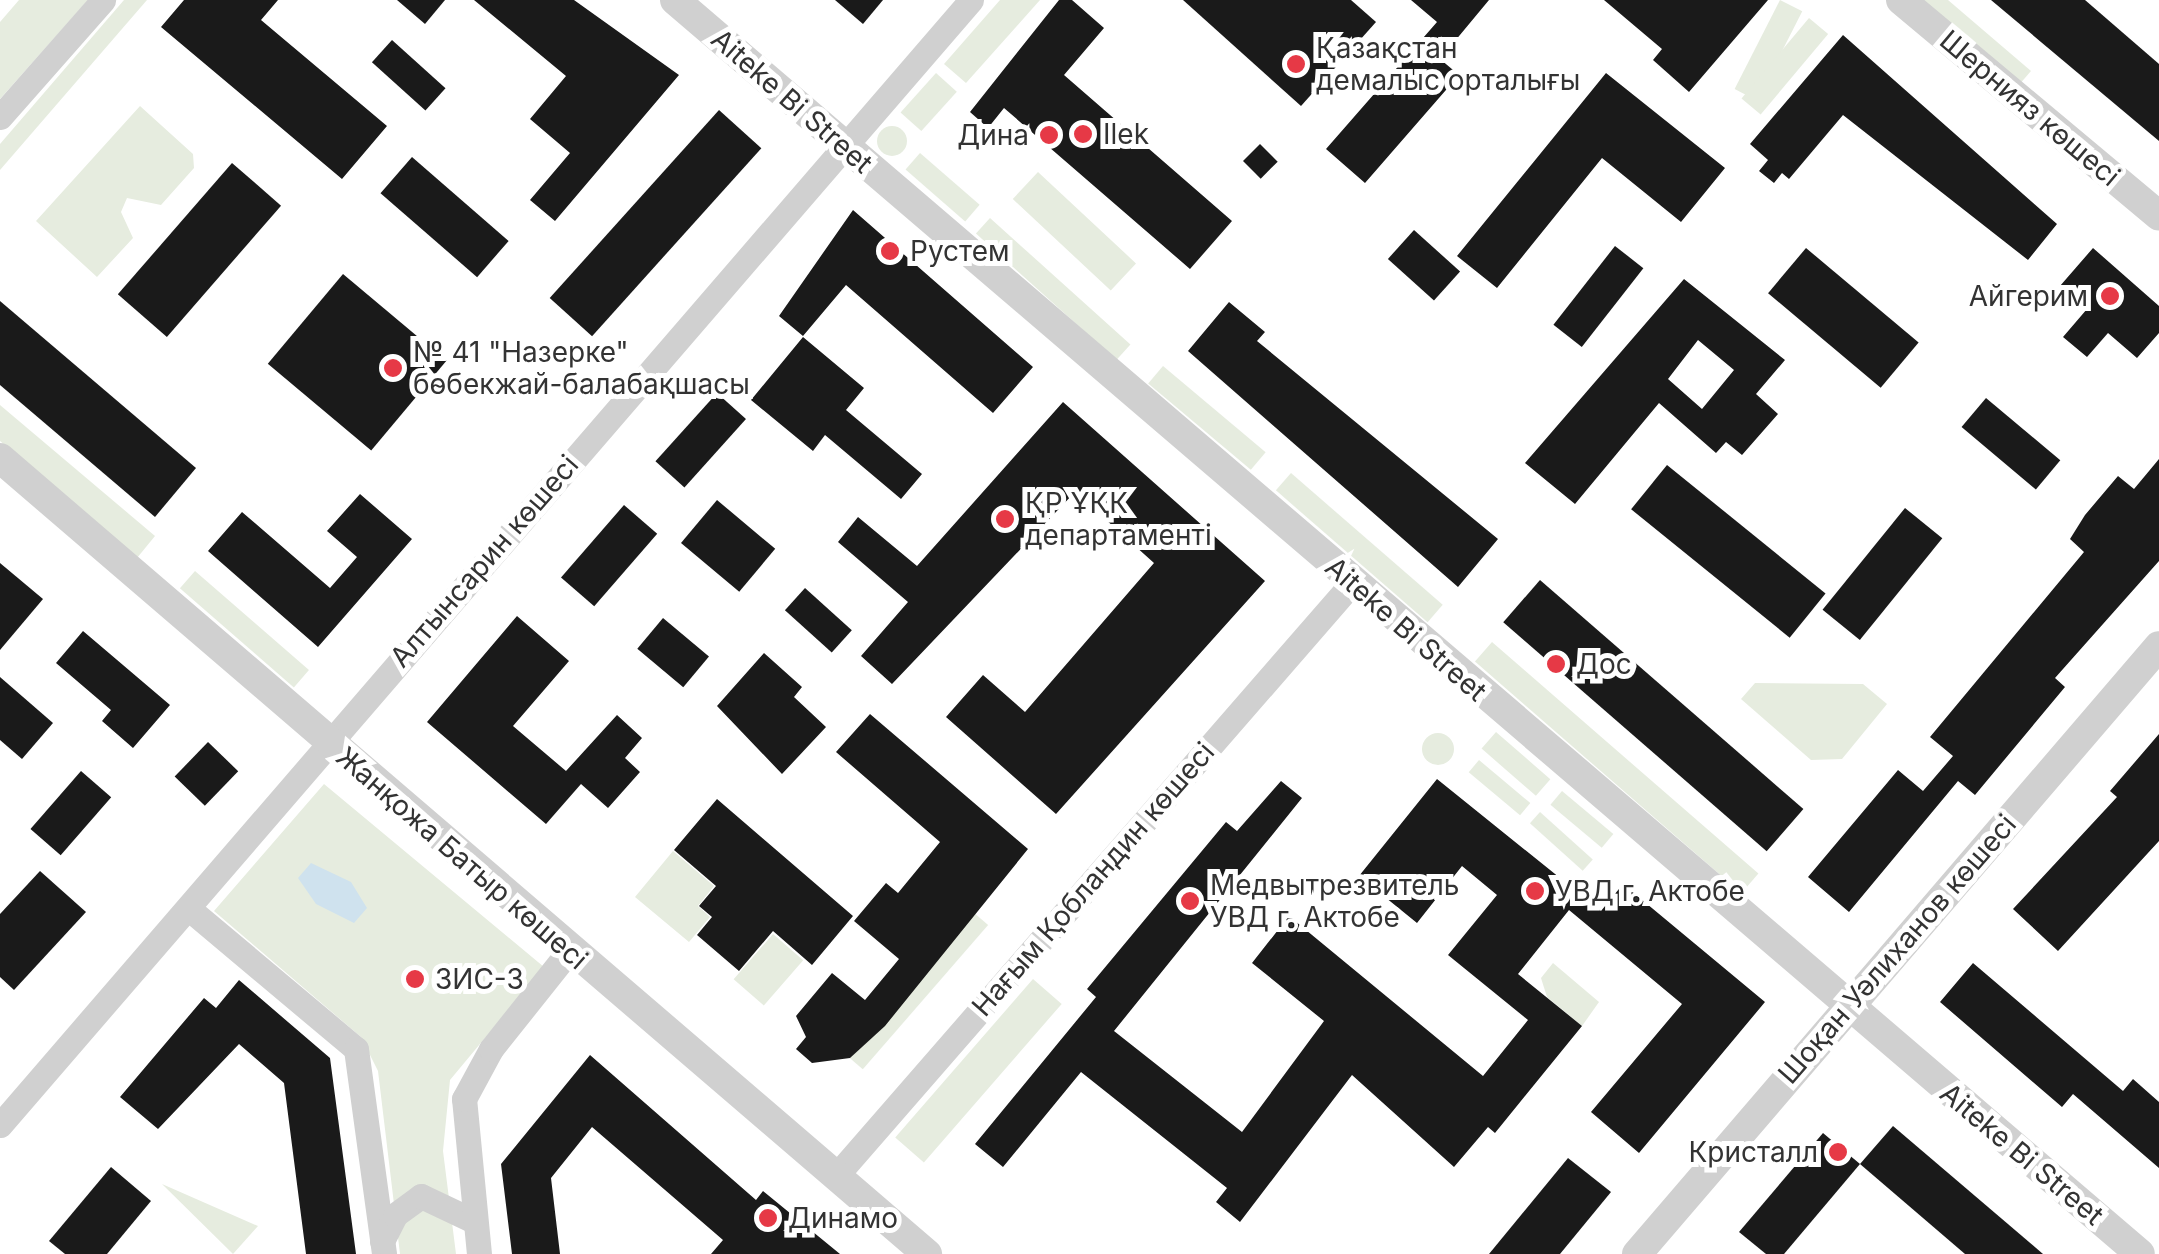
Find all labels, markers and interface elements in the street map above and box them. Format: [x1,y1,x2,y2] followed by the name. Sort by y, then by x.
[705,22,879,180] street label: Aiteke Bi Street
[1933,23,2127,193] street label: Шернияз көшесі
[1316,31,1580,97] place label: Қазақстан демалыс орталығы
[1285,53,1307,75] marker: Қазақстан демалыс орталығы
[1103,117,1149,151] place label: Ilek
[957,118,1029,152] place label: Дина
[1072,123,1094,145] marker: Ilek
[1038,124,1060,146] marker: Дина
[910,234,1010,268] place label: Рустем
[879,240,901,262] marker: Рустем
[1969,279,2088,313] place label: Айгерим
[2097,283,2123,309] marker: Айгерим
[413,335,750,401] place label: № 41 "Назерке" бөбекжай-балабақшасы
[382,357,404,379] marker: № 41 "Назерке" бөбекжай-балабақшасы
[383,448,585,674] street label: Алтынсарин көшесі
[1025,486,1212,552] place label: ҚР ҰҚК департаменті
[994,508,1016,530] marker: ҚР ҰҚК департаменті
[1319,550,1493,708] street label: Aiteke Bi Street
[1576,647,1632,681] place label: Дос
[1545,653,1567,675] marker: Дос
[965,735,1221,1023] street label: Нағым Қобландин көшесі
[330,740,594,976] street label: Жанқожа Батыр көшесі
[1771,808,2023,1090] street label: Шоқан Уәлиханов көшесі
[1210,868,1459,934] place label: Медвытрезвитель УВД г. Актобе
[1555,874,1745,908] place label: УВД г. Актобе
[1524,880,1546,902] marker: УВД г. Актобе
[1179,890,1201,912] marker: Медвытрезвитель УВД г. Актобе
[435,962,524,996] place label: ЗИС-3
[404,968,426,990] marker: ЗИС-3
[1934,1076,2110,1232] street label: Aiteke Bi Street
[1689,1135,1818,1169] place label: Кристалл
[1827,1141,1849,1163] marker: Кристалл
[788,1201,898,1235] place label: Динамо
[757,1207,779,1229] marker: Динамо

